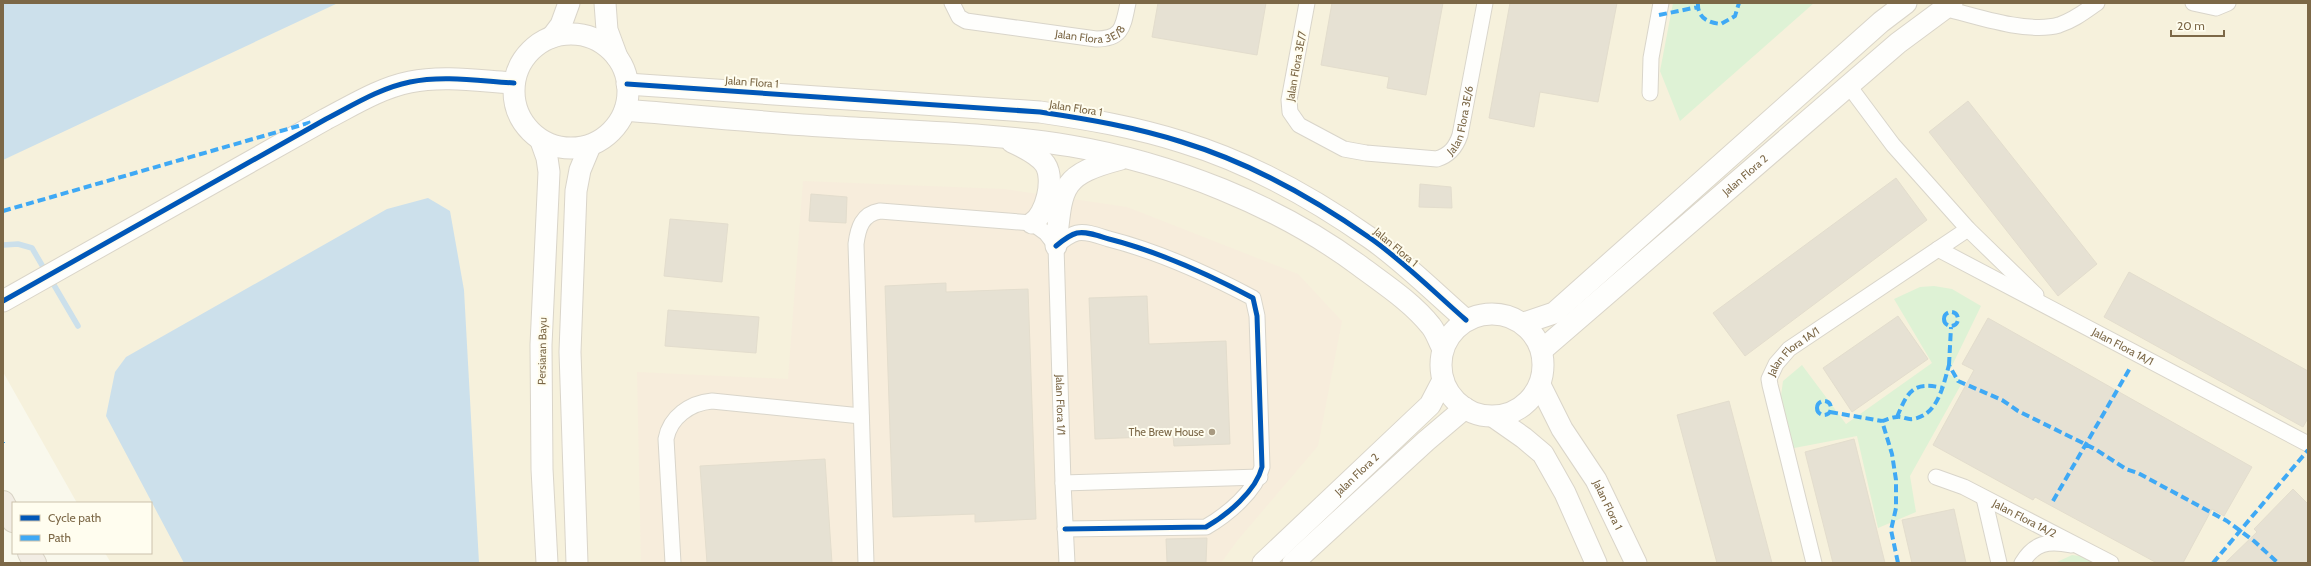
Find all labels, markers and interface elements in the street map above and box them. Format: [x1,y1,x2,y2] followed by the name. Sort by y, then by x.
[2171,12,2224,38] scale bar
[2177,18,2205,33] text: 20 m
[1053,23,1128,46] street label: Jalan Flora 3E/8
[1283,29,1309,103] street label: Jalan Flora 3E/7
[724,73,779,91] street label: Jalan Flora 1
[1443,85,1476,159] street label: Jalan Flora 3E/6
[1047,97,1104,119] street label: Jalan Flora 1
[1718,151,1771,199] street label: Jalan Flora 2
[1370,224,1421,270] street label: Jalan Flora 1
[534,317,550,385] street label: Persiaran Bayu
[1764,324,1822,379] street label: Jalan Flora 1A/1
[2089,324,2156,368] street label: Jalan Flora 1A/1
[1053,373,1069,436] street label: Jalan Flora 1/1
[1129,425,1204,439] place label: The Brew House
[1207,427,1217,437] marker: The Brew House
[1331,450,1382,499] street label: Jalan Flora 2
[1590,477,1626,532] street label: Jalan Flora 1
[1990,496,2059,541] street label: Jalan Flora 1A/2
[12,502,152,554] legend
[48,510,101,525] text: Cycle path
[48,530,71,545] text: Path

